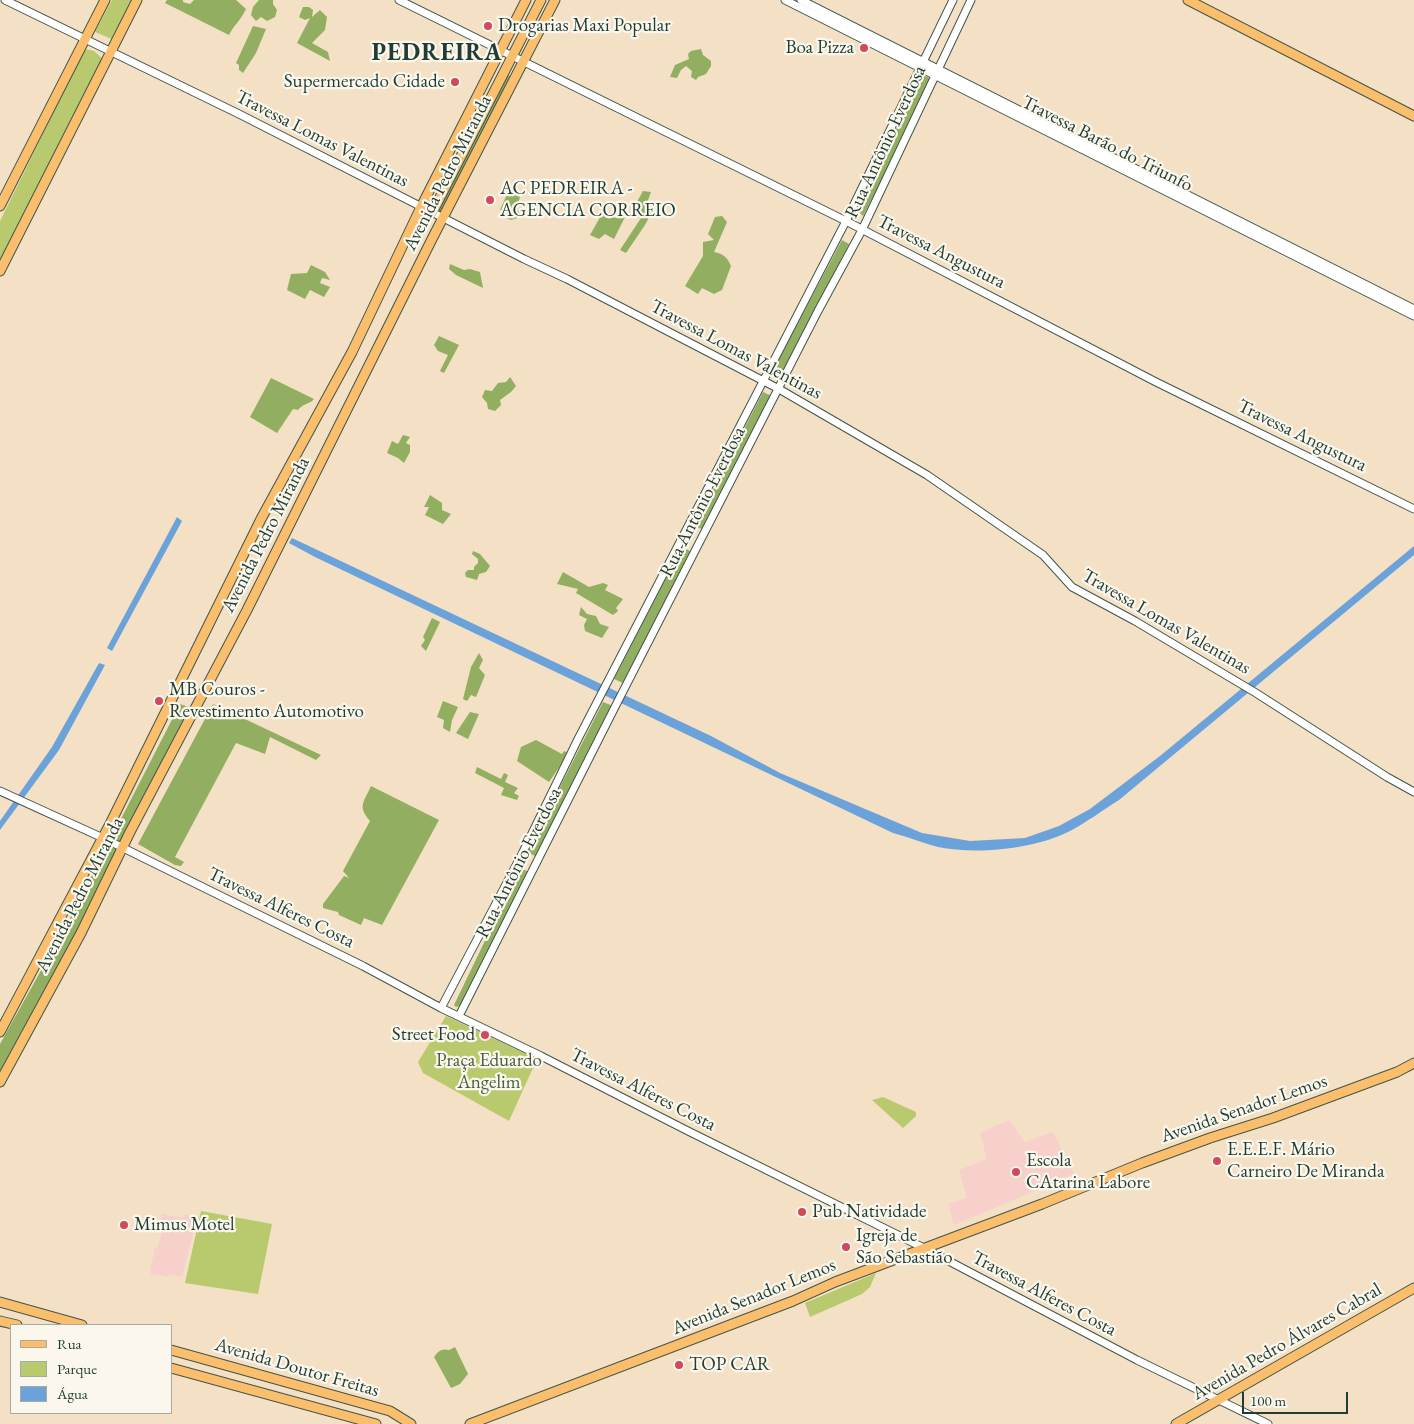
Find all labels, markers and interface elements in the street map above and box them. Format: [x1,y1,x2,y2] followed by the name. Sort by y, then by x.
[498,15,671,37] place label: Drogarias Maxi Popular
[482,20,494,32] marker: Drogarias Maxi Popular
[785,37,854,59] place label: Boa Pizza
[370,39,504,67] district label: PEDREIRA
[858,42,870,54] marker: Boa Pizza
[841,62,931,222] street label: Rua Antônio Everdosa
[284,71,445,93] place label: Supermercado Cidade
[449,76,461,88] marker: Supermercado Cidade
[232,86,412,192] street label: Travessa Lomas Valentinas
[399,91,497,255] street label: Avenida Pedro Miranda
[1018,91,1196,197] street label: Travessa Barão do Triunfo
[500,178,676,222] place label: AC PEDREIRA - AGENCIA CORREIO
[484,194,496,206] marker: AC PEDREIRA - AGENCIA CORREIO
[873,210,1009,294] street label: Travessa Angustura
[646,295,826,405] street label: Travessa Lomas Valentinas
[1234,395,1370,477] street label: Travessa Angustura
[655,423,751,581] street label: Rua Antônio Everdosa
[217,453,315,617] street label: Avenida Pedro Miranda
[1078,564,1254,680] street label: Travessa Lomas Valentinas
[169,679,364,723] place label: MB Couros - Revestimento Automotivo
[153,695,165,707] marker: MB Couros - Revestimento Automotivo
[471,784,567,942] street label: Rua Antônio Everdosa
[31,813,129,977] street label: Avenida Pedro Miranda
[204,863,358,953] street label: Travessa Alferes Costa
[392,1024,475,1046] place label: Street Food
[479,1029,491,1041] marker: Street Food
[566,1043,720,1137] street label: Travessa Alferes Costa
[436,1050,542,1094] park label: Praça Eduardo Angelim
[1158,1070,1330,1148] street label: Avenida Senador Lemos
[1227,1139,1385,1183] place label: E.E.E.F. Mário Carneiro De Miranda
[1026,1150,1150,1194] place label: Escola CAtarina Labore
[1211,1155,1223,1167] marker: E.E.E.F. Mário Carneiro De Miranda
[1010,1166,1022,1178] marker: Escola CAtarina Labore
[812,1201,927,1223] place label: Pub Natividade
[796,1206,808,1218] marker: Pub Natividade
[134,1214,235,1236] place label: Mimus Motel
[118,1219,130,1231] marker: Mimus Motel
[856,1225,953,1269] place label: Igreja de São Sebastião
[840,1241,852,1253] marker: Igreja de São Sebastião
[968,1246,1120,1342] street label: Travessa Alferes Costa
[669,1254,839,1340] street label: Avenida Senador Lemos
[1188,1278,1386,1406] street label: Avenida Pedro Álvares Cabral
[10,1324,172,1414] legend
[57,1334,82,1353] text: Rua
[212,1334,382,1402] street label: Avenida Doutor Freitas
[689,1354,770,1376] place label: TOP CAR
[57,1359,97,1378] text: Parque
[673,1359,685,1371] marker: TOP CAR
[1244,1382,1350,1414] scale bar
[57,1384,88,1403] text: Água
[1250,1391,1286,1410] text: 100 m

